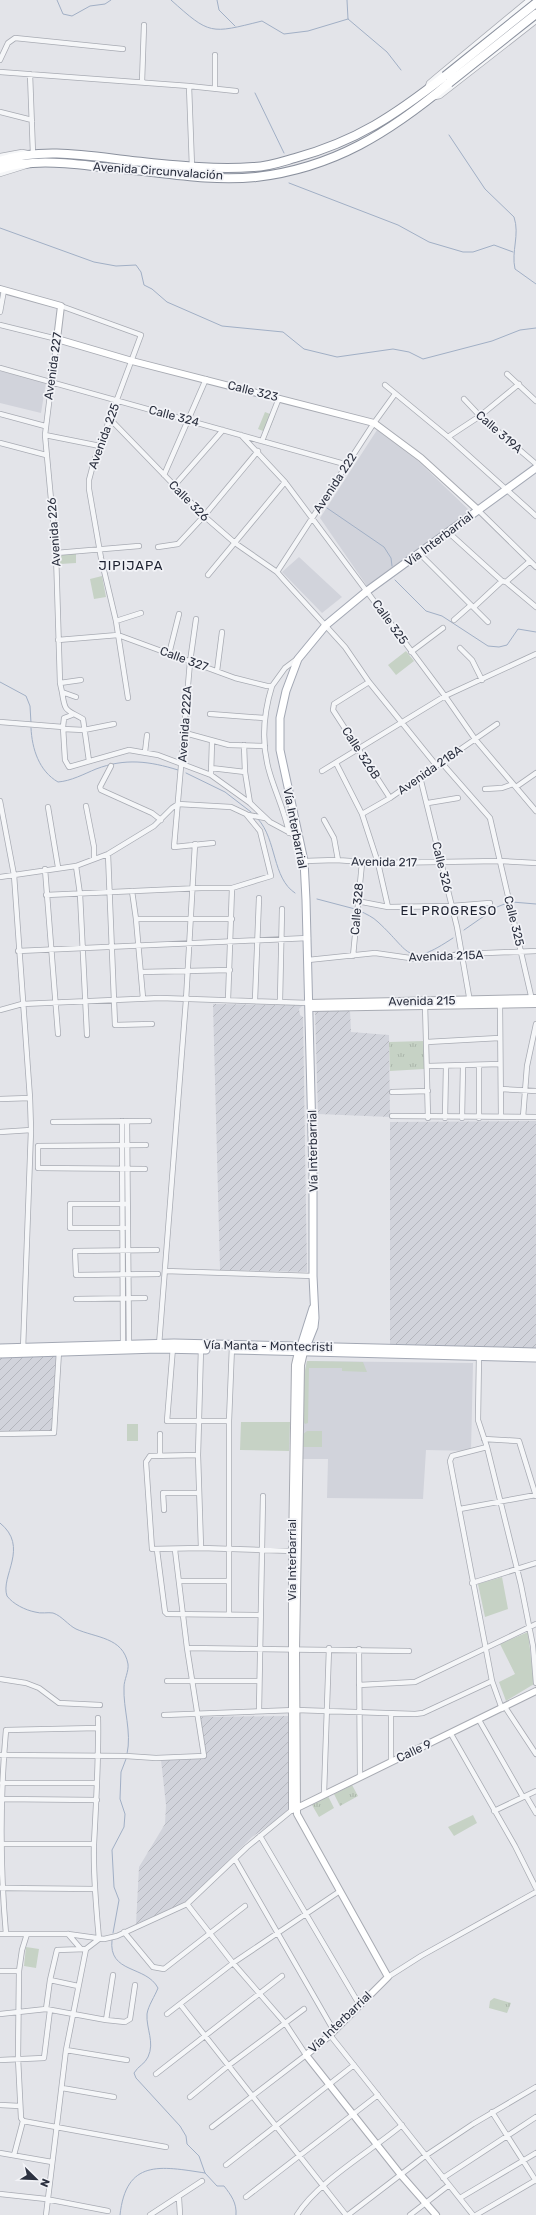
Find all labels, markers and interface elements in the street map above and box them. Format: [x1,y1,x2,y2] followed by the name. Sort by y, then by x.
[93,159,223,183] street label: Avenida Circunvalación
[41,331,65,401] street label: Avenida 227
[226,378,280,404] street label: Calle 323
[86,401,122,471] street label: Avenida 225
[147,403,201,430] street label: Calle 324
[473,408,525,456] street label: Calle 319A
[310,450,360,516] street label: Avenida 222
[166,478,212,524] street label: Calle 326
[45,497,63,567] street label: Avenida 226
[402,509,476,569] street label: Vía Interbarrial
[99,558,164,573] district label: JIPIJAPA
[369,597,411,647] street label: Calle 325
[158,644,210,674] street label: Calle 327
[175,685,195,763] street label: Avenida 222A
[339,724,383,782] street label: Calle 326B
[395,743,465,797] street label: Avenida 218A
[280,786,310,870] street label: Vía Interbarrial
[429,840,455,894] street label: Calle 326
[351,854,417,870] street label: Avenida 217
[348,882,366,936] street label: Calle 328
[501,894,527,948] street label: Calle 325
[401,903,497,918] district label: EL PROGRESO
[408,948,484,964] street label: Avenida 215A
[388,993,456,1009] street label: Avenida 215
[305,1110,321,1192] street label: Vía Interbarrial
[203,1338,333,1354] street label: Vía Manta - Montecristi
[285,1519,299,1601] street label: Vía Interbarrial
[394,1737,434,1765] street label: Calle 9
[306,1988,374,2056] street label: Vía Interbarrial
[16,2159,56,2199] north arrow
[37,2177,52,2189] text: N

